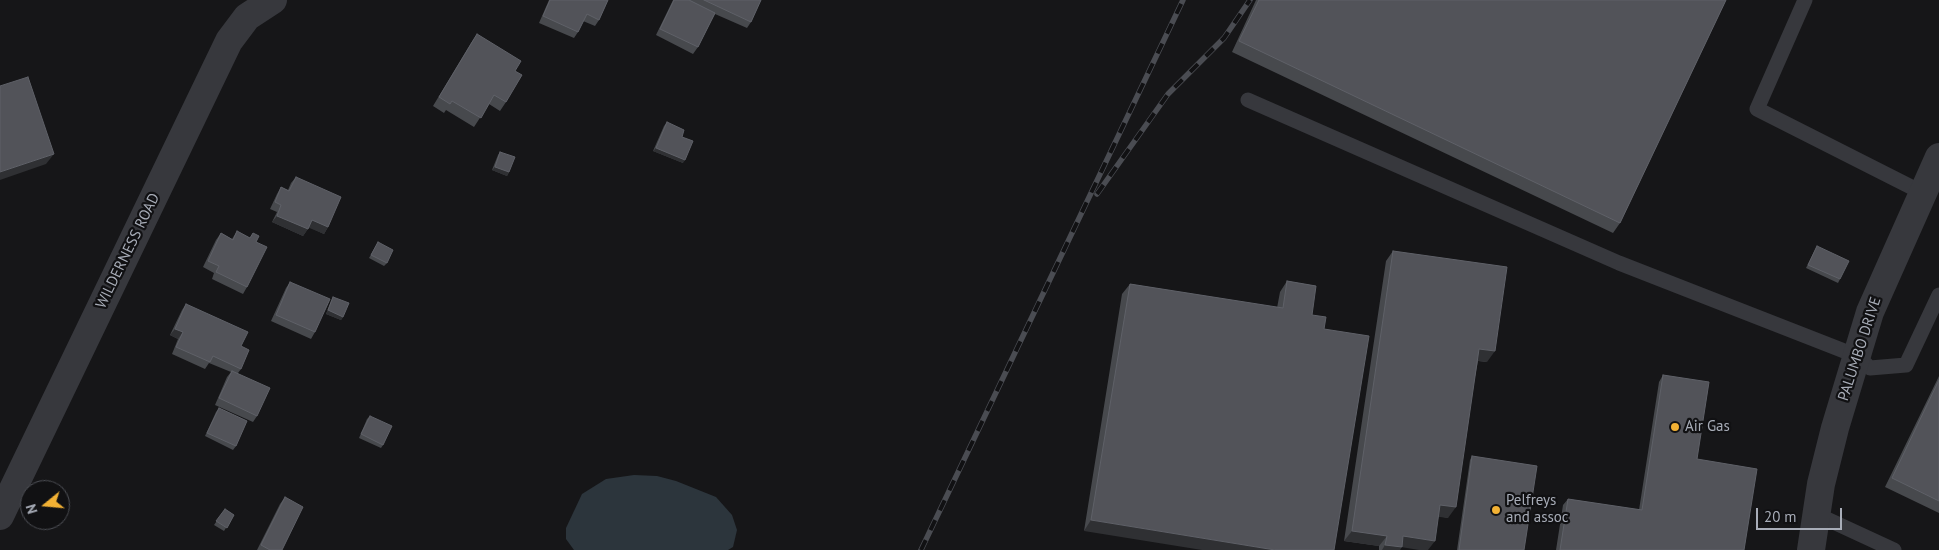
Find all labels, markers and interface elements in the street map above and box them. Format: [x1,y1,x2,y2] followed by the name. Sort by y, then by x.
[92,190,164,312] street label: WILDERNESS ROAD
[1835,295,1885,403] street label: PALUMBO DRIVE
[1685,418,1730,436] place label: Air Gas
[1669,421,1681,433] marker: Air Gas
[20,480,70,530] north arrow
[1506,492,1569,527] place label: Pelfreys and assoc
[1759,498,1845,530] scale bar
[22,502,42,516] text: N
[1490,504,1502,516] marker: Pelfreys and assoc
[1764,507,1797,526] text: 20 m

